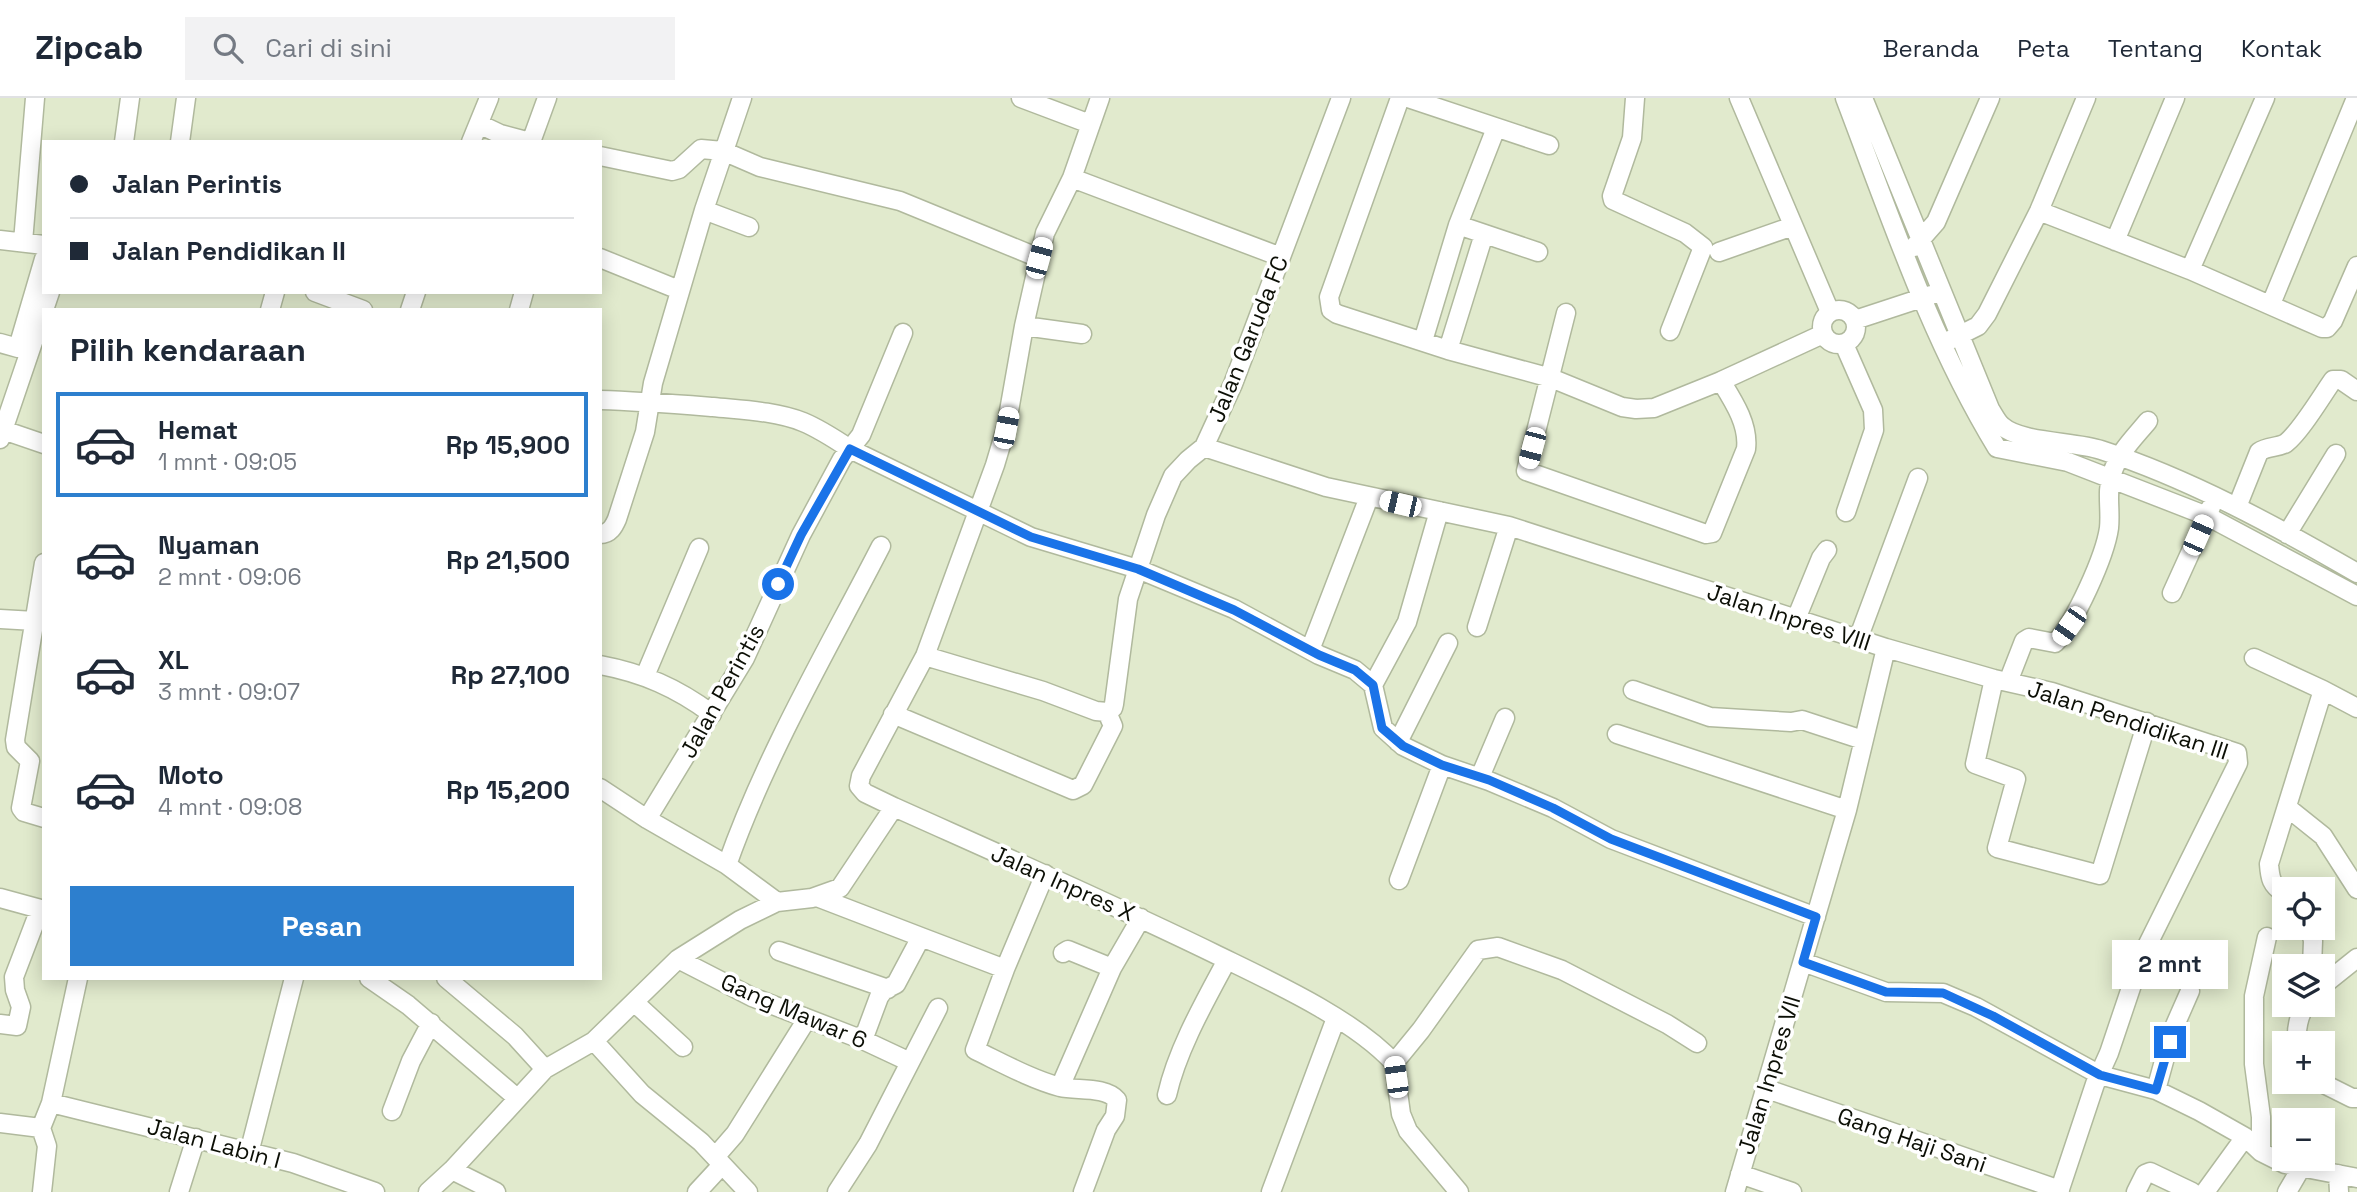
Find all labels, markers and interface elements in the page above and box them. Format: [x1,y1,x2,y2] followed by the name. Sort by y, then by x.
[185,17,675,80] search box
[35,27,143,69] text: Zipcab
[209,29,247,67] icon: search
[265,31,392,65] text: Cari di sini
[1883,33,1979,64] text: Beranda
[2017,33,2070,64] text: Peta
[2108,33,2203,64] text: Tentang
[2241,33,2322,64] text: Kontak
[112,167,282,201] text: Jalan Perintis
[112,234,346,268] text: Jalan Pendidikan II
[1024,235,1055,281] car
[1201,251,1295,427] street label: Jalan Garuda FC
[70,330,306,370] text: Pilih kendaraan
[992,405,1021,451] car
[74,413,137,476] icon: car
[158,413,238,447] text: Hemat
[1517,425,1548,471] car
[446,428,570,462] text: Rp 15,900
[158,447,297,477] text: 1 mnt · 09:05
[1378,489,1423,519] car
[2180,512,2217,558] car
[74,528,137,591] icon: car
[158,528,260,562] text: Nyaman
[446,543,570,577] text: Rp 21,500
[158,562,302,592] text: 2 mnt · 09:06
[762,568,794,600] route start
[1703,576,1875,658] street label: Jalan Inpres VIII
[2049,603,2090,649] car
[673,619,771,763] street label: Jalan Perintis
[74,643,137,706] icon: car
[158,643,189,677] text: XL
[451,658,570,692] text: Rp 27,100
[2024,673,2232,767] street label: Jalan Pendidikan III
[158,677,300,707] text: 3 mnt · 09:07
[74,758,137,821] icon: car
[158,758,224,792] text: Moto
[446,773,570,807] text: Rp 15,200
[158,792,302,822] text: 4 mnt · 09:08
[986,838,1140,928] street label: Jalan Inpres X
[2272,877,2335,1171] map controls
[2272,877,2335,940] button: locate
[70,886,574,966] button: Pesan
[2112,940,2228,990] callout: 2 mnt
[2138,949,2202,979] text: 2 mnt
[2272,954,2335,1017] button: layers
[716,967,872,1055] street label: Gang Mawar 6
[1731,992,1807,1158] street label: Jalan Inpres VII
[2154,1026,2186,1058] route end
[2272,1031,2335,1094] button: +
[1383,1055,1410,1099] car
[1833,1100,1991,1180] street label: Gang Haji Sani
[2272,1108,2335,1171] button: −
[144,1111,284,1175] street label: Jalan Labin I

